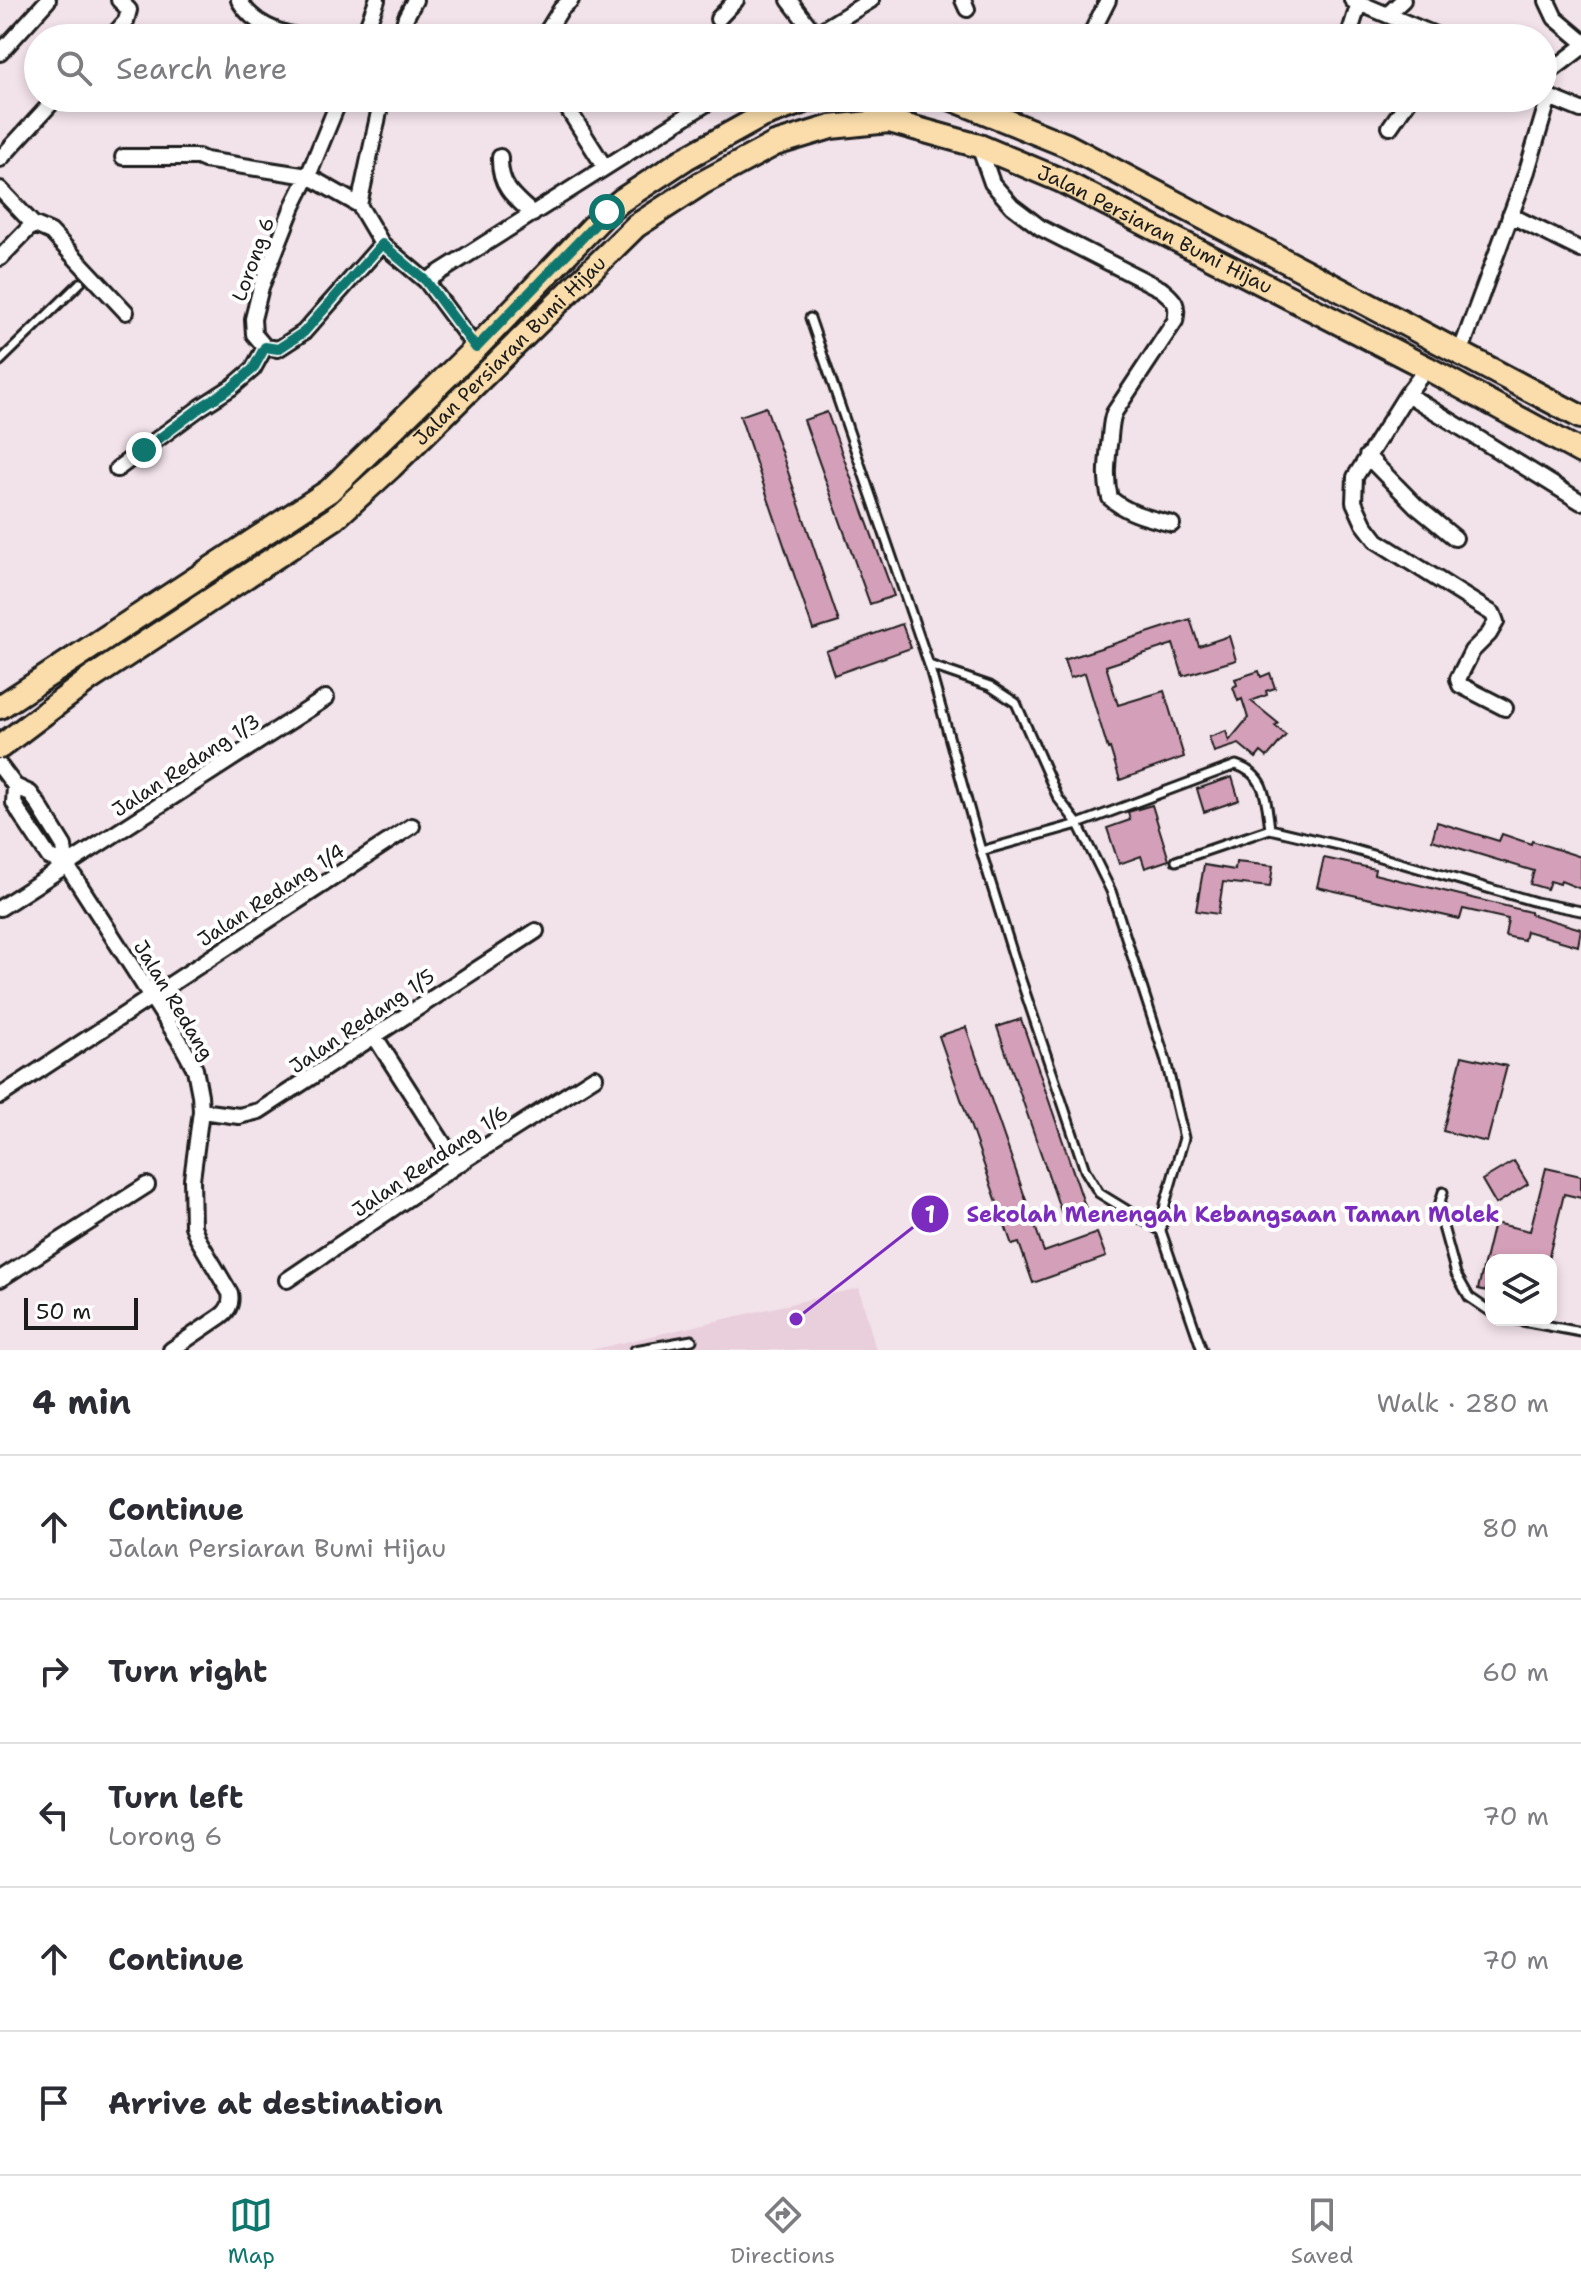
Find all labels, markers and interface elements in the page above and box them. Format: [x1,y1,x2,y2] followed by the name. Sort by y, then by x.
[24,24,1557,112] search box
[52,46,96,90] icon: search
[116,48,287,89] text: Search here
[1034,159,1277,300] street label: Jalan Persiaran Bumi Hijau
[589,194,625,230] route start
[226,213,280,305] street label: Lorong 6
[408,250,612,451] street label: Jalan Persiaran Bumi Hijau
[126,432,162,468] route end
[107,708,265,822] street label: Jalan Redang 1/3
[192,838,350,952] street label: Jalan Redang 1/4
[128,935,220,1065] street label: Jalan Redang
[284,963,440,1079] street label: Jalan Redang 1/5
[347,1099,513,1223] street label: Jalan Rendang 1/6
[910,1191,1516,1237] callout: Sekolah Menengah Kebangsaan Taman Molek
[925,1199,935,1231] text: 1
[966,1200,1500,1229] text: Sekolah Menengah Kebangsaan Taman Molek
[1485,1254,1557,1326] map controls
[1485,1254,1557,1326] button: layers
[24,1294,138,1330] scale bar
[36,1297,91,1326] text: 50 m
[32,1379,131,1425] text: 4 min
[1377,1385,1549,1420] text: Walk · 280 m
[108,1489,244,1530] text: Continue
[32,1505,76,1549] icon: ahead
[1482,1510,1549,1545] text: 80 m
[108,1530,446,1565] text: Jalan Persiaran Bumi Hijau
[32,1649,76,1693] icon: right
[108,1651,267,1692] text: Turn right
[1482,1654,1549,1689] text: 60 m
[108,1777,243,1818] text: Turn left
[32,1793,76,1837] icon: left
[1482,1798,1549,1833] text: 70 m
[108,1818,222,1853] text: Lorong 6
[32,1937,76,1981] icon: ahead
[108,1939,244,1980] text: Continue
[1482,1942,1549,1977] text: 70 m
[32,2081,76,2125] icon: arrive
[108,2083,443,2124] text: Arrive at destination
[228,2193,275,2270] tab: Map
[730,2193,835,2270] tab: Directions
[1291,2193,1353,2270] tab: Saved

